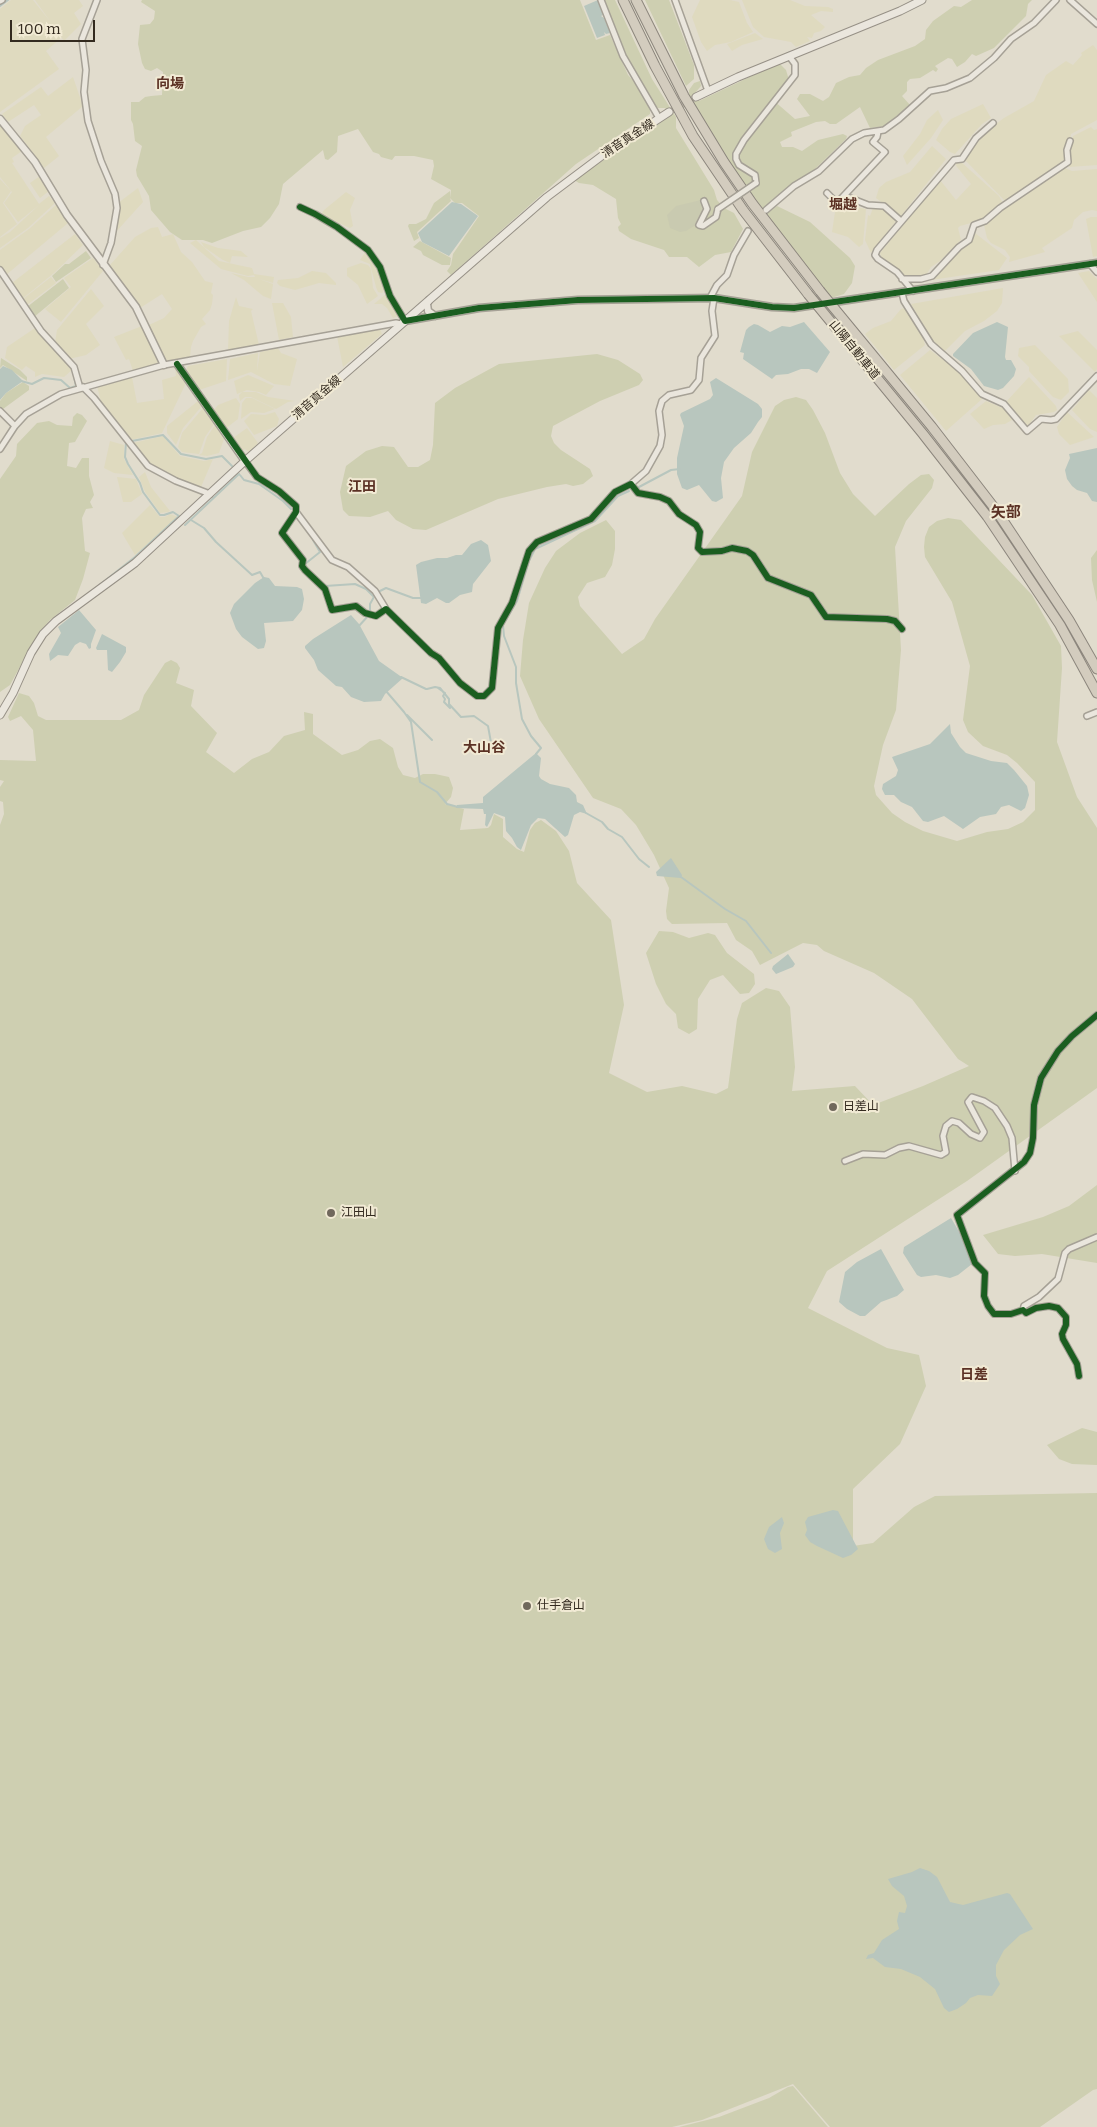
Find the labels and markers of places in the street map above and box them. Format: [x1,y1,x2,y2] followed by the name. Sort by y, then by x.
[843,1100,879,1114] place label: 日差山
[827,1101,839,1113] marker: 日差山
[341,1206,377,1220] place label: 江田山
[325,1207,337,1219] marker: 江田山
[537,1599,585,1613] place label: 仕手倉山
[521,1600,533,1612] marker: 仕手倉山

